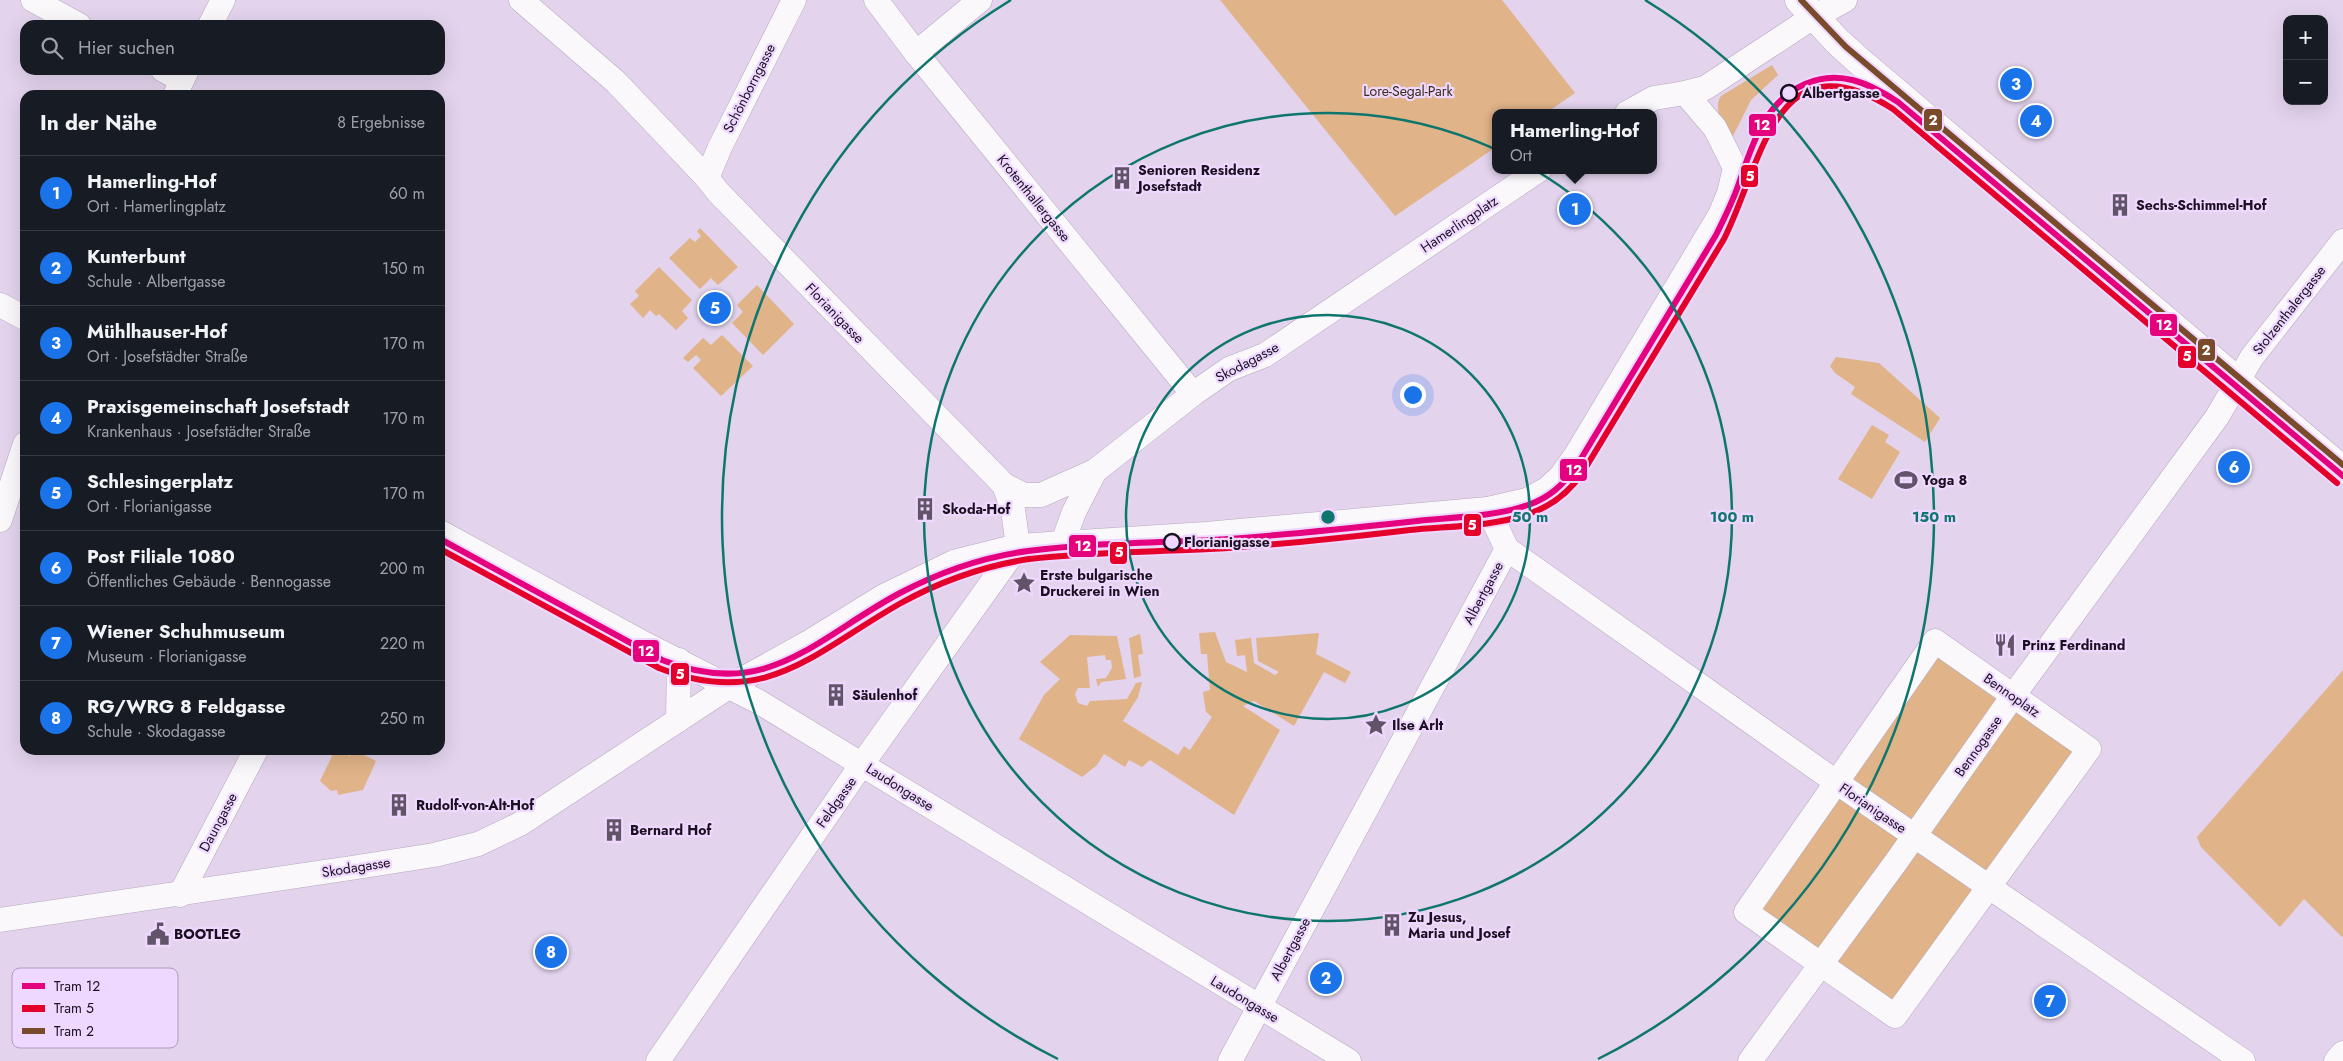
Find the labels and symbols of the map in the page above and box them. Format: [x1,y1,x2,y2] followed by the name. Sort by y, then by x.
[718,40,780,136] street label: Schönborngasse
[2000,65,2032,103] pin: 3
[1363,81,1454,101] park label: Lore-Segal-Park
[1801,83,1880,103] place label: Albertgasse
[1780,84,1798,102] marker: Albertgasse
[2020,102,2052,140] pin: 4
[1923,108,1943,132] line badge: 2
[1928,110,1938,130] text: 2
[1748,113,1777,137] line badge: 12
[1754,115,1770,135] text: 12
[993,150,1075,246] street label: Krotenthallergasse
[1135,160,1261,196] place label: Senioren Residenz Josefstadt
[1740,164,1759,188] line badge: 5
[1109,165,1135,191] building icon: Senioren Residenz Josefstadt
[1745,166,1755,186] text: 5
[1416,190,1502,257] street label: Hamerlingplatz
[1559,190,1591,228] pin: 1
[2107,192,2133,218] building icon: Sechs-Schimmel-Hof
[2136,195,2268,215] place label: Sechs-Schimmel-Hof
[2248,261,2330,359] street label: Stolzenthalergasse
[801,278,869,348] street label: Florianigasse
[699,289,731,327] pin: 5
[2149,313,2178,337] line badge: 12
[2156,315,2172,335] text: 12
[1212,337,1282,387] street label: Skodagasse
[2197,338,2216,362] line badge: 2
[2201,340,2211,360] text: 2
[2177,345,2197,369] line badge: 5
[2182,346,2192,366] text: 5
[1400,382,1426,408] your location
[2218,448,2250,486] pin: 6
[1559,458,1588,482] line badge: 12
[1566,460,1582,480] text: 12
[1893,467,1919,493] sports icon: Yoga 8
[1921,470,1967,490] place label: Yoga 8
[912,496,938,522] building icon: Skoda-Hof
[942,499,1011,519] place label: Skoda-Hof
[1512,506,1548,528] text: 50 m
[1710,506,1754,528] text: 100 m
[1912,506,1956,528] text: 150 m
[1319,508,1337,526] centre of rings
[1463,513,1482,537] line badge: 5
[1467,515,1477,535] text: 5
[1184,532,1270,552] place label: Florianigasse
[1163,533,1181,551] marker: Florianigasse
[1068,534,1097,558] line badge: 12
[1075,536,1091,556] text: 12
[1109,541,1128,565] line badge: 5
[1114,542,1124,562] text: 5
[1458,558,1508,628] street label: Albertgasse
[1040,565,1159,601] place label: Erste bulgarische Druckerei in Wien
[1011,570,1037,596] place icon: Erste bulgarische Druckerei in Wien
[1992,632,2018,658] restaurant icon: Prinz Ferdinand
[2022,635,2126,655] place label: Prinz Ferdinand
[632,639,660,663] line badge: 12
[638,641,654,661] text: 12
[670,662,690,686] line badge: 5
[675,664,685,684] text: 5
[1980,668,2045,722] street label: Bennoplatz
[823,682,849,708] building icon: Säulenhof
[852,685,918,705] place label: Säulenhof
[1950,711,2006,781] street label: Bennogasse
[1363,712,1389,738] place icon: Ilse Arlt
[1392,715,1444,735] place label: Ilse Arlt
[862,758,938,816] street label: Laudongasse
[811,772,861,832] street label: Feldgasse
[1835,778,1911,838] street label: Florianigasse
[194,789,242,855] street label: Daungasse
[386,792,412,818] building icon: Rudolf-von-Alt-Hof
[416,795,535,815] place label: Rudolf-von-Alt-Hof
[601,817,627,843] building icon: Bernard Hof
[630,820,713,840] place label: Bernard Hof
[320,852,392,882] street label: Skodagasse
[1408,907,1512,943] place label: Zu Jesus, Maria und Josef
[1379,912,1405,938] building icon: Zu Jesus, Maria und Josef
[1265,914,1315,984] street label: Albertgasse
[145,921,171,947] public building icon: BOOTLEG
[174,924,241,944] place label: BOOTLEG
[535,933,567,971] pin: 8
[1310,959,1342,997] pin: 2
[12,968,178,1048] legend
[1207,971,1283,1027] street label: Laudongasse
[54,976,100,996] text: Tram 12
[2034,982,2066,1020] pin: 7
[54,998,94,1018] text: Tram 5
[54,1021,94,1041] text: Tram 2

